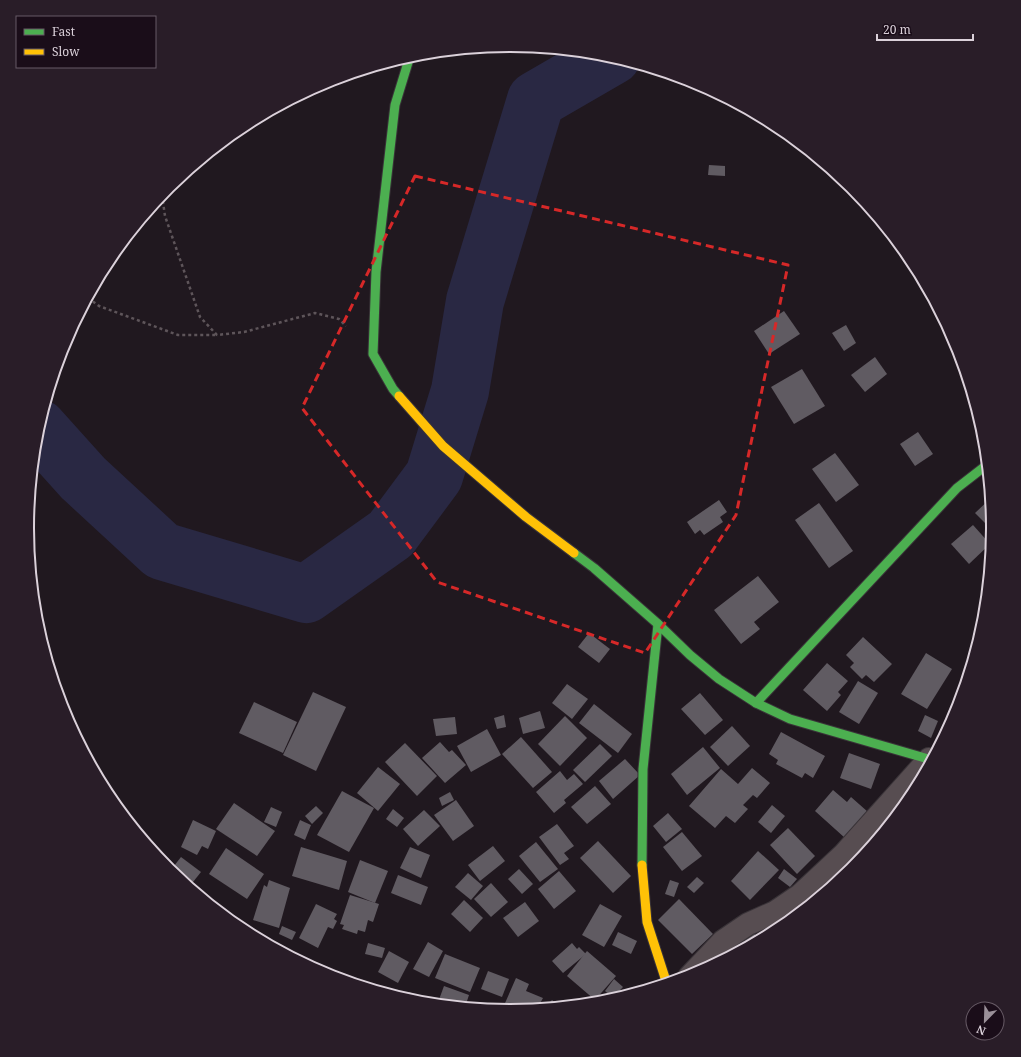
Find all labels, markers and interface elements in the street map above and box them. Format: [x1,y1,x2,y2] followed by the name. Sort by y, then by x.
[16,16,156,68] legend
[877,16,973,42] scale bar
[883,21,911,38] text: 20 m
[52,23,75,40] text: Fast
[52,43,80,60] text: Slow
[965,1001,1005,1041] north arrow
[974,1022,988,1039] text: N

